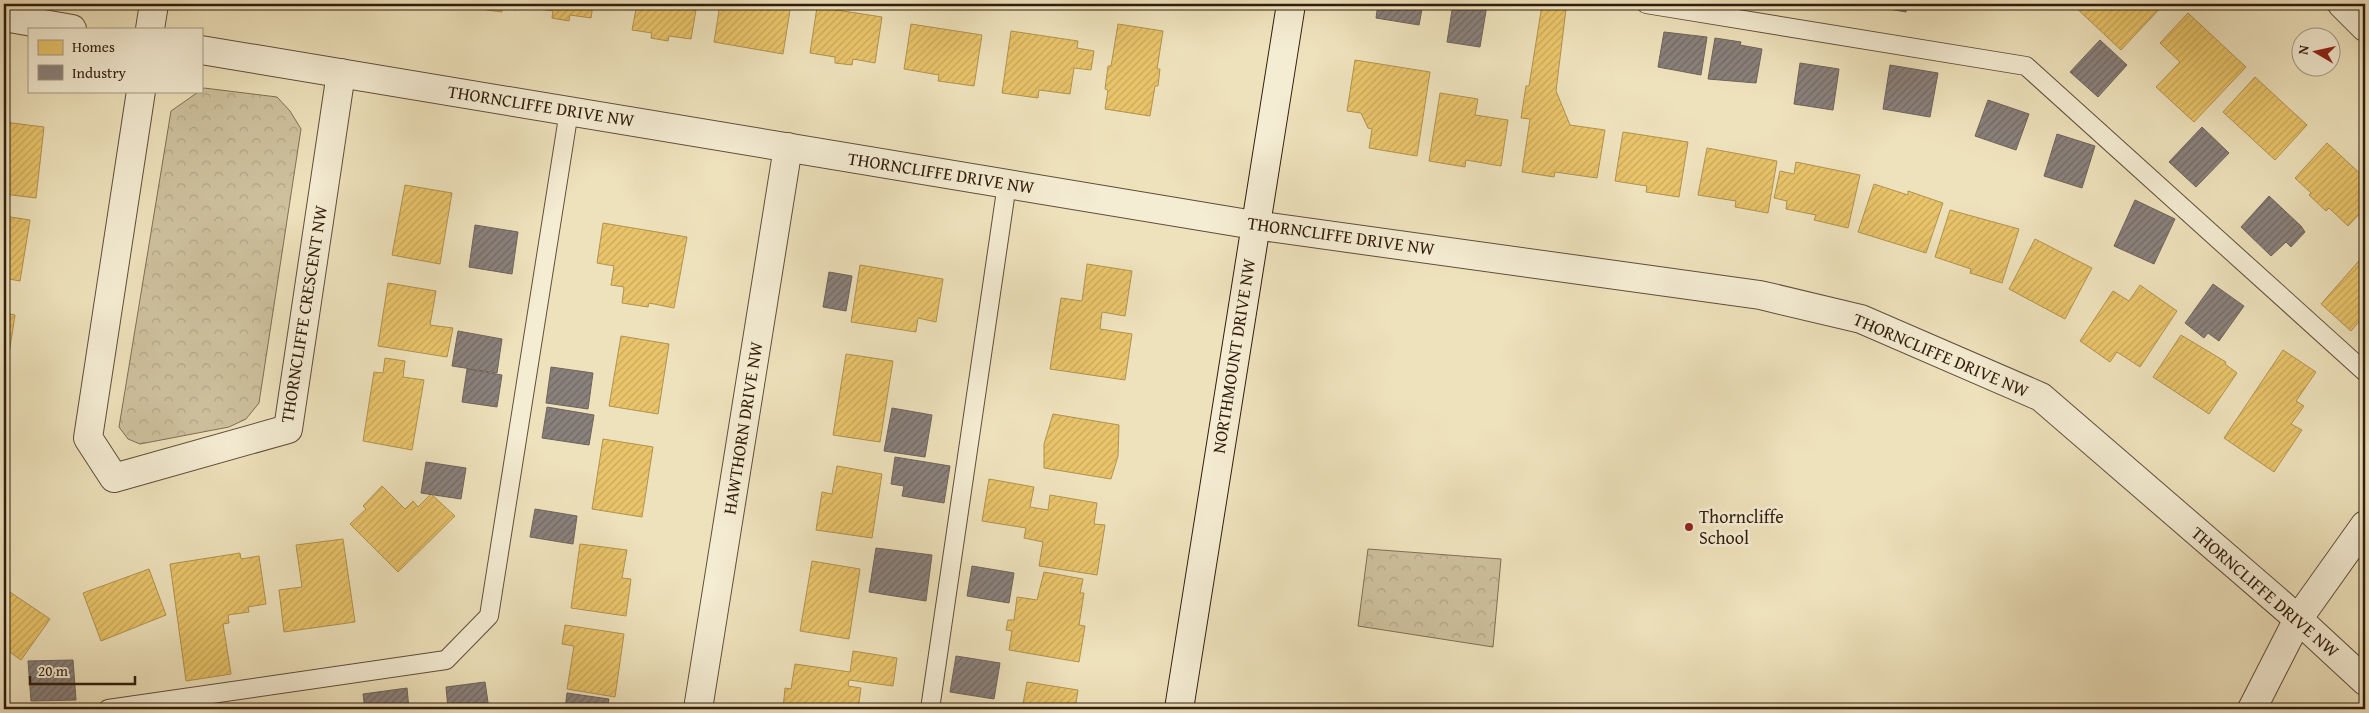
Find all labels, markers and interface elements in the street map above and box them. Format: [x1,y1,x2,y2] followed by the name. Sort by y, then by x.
[28,28,202,92] legend
[2292,28,2342,78] north arrow
[72,36,115,57] text: Homes
[2293,43,2314,56] text: N
[72,62,127,83] text: Industry
[446,77,637,134] street label: THORNCLIFFE DRIVE NW
[846,144,1037,201] street label: THORNCLIFFE DRIVE NW
[273,203,334,425] street label: THORNCLIFFE CRESCENT NW
[1246,209,1437,262] street label: THORNCLIFFE DRIVE NW
[1205,256,1262,455] street label: NORTHMOUNT DRIVE NW
[1849,305,2034,404] street label: THORNCLIFFE DRIVE NW
[715,339,770,516] street label: HAWTHORN DRIVE NW
[1699,503,1784,551] place label: Thorncliffe School
[2185,520,2346,664] street label: THORNCLIFFE DRIVE NW
[1683,521,1695,533] marker: Thorncliffe School
[30,653,135,685] scale bar
[38,660,69,681] text: 20 m

